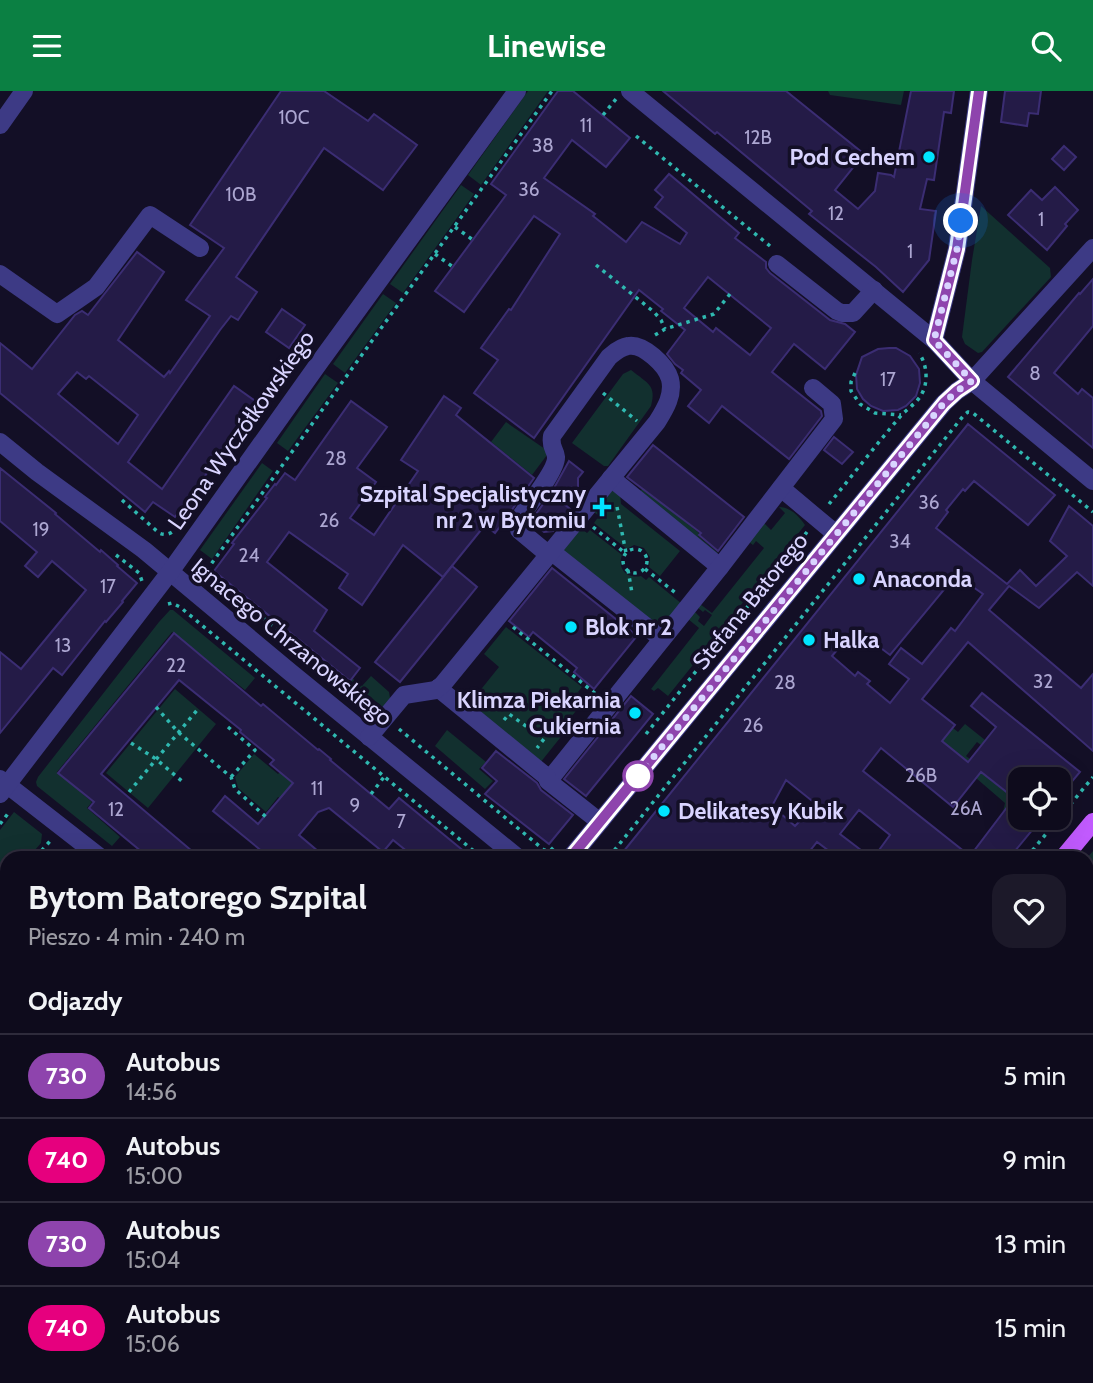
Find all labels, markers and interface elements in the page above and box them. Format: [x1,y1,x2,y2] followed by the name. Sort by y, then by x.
[487,26,606,65] text: Linewise
[28,27,66,65] icon: menu
[1027,27,1065,65] icon: search
[278,106,310,129] house number: 10C
[580,114,592,137] house number: 11
[744,126,772,149] house number: 12B
[532,134,554,157] house number: 38
[790,143,915,171] place label: Pod Cechem
[921,149,937,165] marker: Pod Cechem
[518,178,540,201] house number: 36
[226,183,256,206] house number: 10B
[828,202,844,225] house number: 12
[943,203,978,238] your location
[1038,208,1044,231] house number: 1
[907,240,913,263] house number: 1
[162,325,320,535] street label: Leona Wyczółkowskiego
[1029,362,1041,385] house number: 8
[880,368,896,391] house number: 17
[325,447,347,470] house number: 28
[360,480,587,534] place label: Szpital Specjalistyczny nr 2 w Bytomiu
[918,491,940,514] house number: 36
[592,497,612,517] marker: Szpital Specjalistyczny nr 2 w Bytomiu
[319,509,339,532] house number: 26
[33,518,50,541] house number: 19
[686,527,814,675] street label: Stefana Batorego
[889,530,911,553] house number: 34
[239,544,259,567] house number: 24
[186,552,398,732] street label: Ignacego Chrzanowskiego
[873,565,973,593] place label: Anaconda
[851,571,867,587] marker: Anaconda
[100,575,116,598] house number: 17
[585,613,672,641] place label: Blok nr 2
[563,619,579,635] marker: Blok nr 2
[823,626,880,654] place label: Halka
[801,632,817,648] marker: Halka
[55,634,71,657] house number: 13
[166,654,186,677] house number: 22
[1033,670,1053,693] house number: 32
[774,671,796,694] house number: 28
[457,686,622,740] place label: Klimza Piekarnia Cukiernia
[627,705,643,721] marker: Klimza Piekarnia Cukiernia
[743,714,763,737] house number: 26
[623,761,653,791] unlabelled marker
[905,764,937,787] house number: 26B
[1008,767,1071,830] map controls
[1008,767,1071,830] button: locate
[311,777,323,800] house number: 11
[350,794,360,817] house number: 9
[678,797,844,825] place label: Delikatesy Kubik
[950,797,983,820] house number: 26A
[108,798,124,821] house number: 12
[656,803,672,819] marker: Delikatesy Kubik
[396,810,406,833] house number: 7
[992,874,1066,948] button: heart
[28,877,367,917] text: Bytom Batorego Szpital
[28,923,245,951] text: Pieszo · 4 min · 240 m
[28,985,123,1017] text: Odjazdy
[126,1046,220,1078] text: Autobus
[1003,1060,1066,1092] text: 5 min
[45,1061,88,1090] text: 730
[126,1078,177,1106] text: 14:56
[126,1130,220,1162] text: Autobus
[1003,1144,1066,1176] text: 9 min
[45,1145,88,1174] text: 740
[126,1162,183,1190] text: 15:00
[126,1214,220,1246] text: Autobus
[995,1228,1066,1260] text: 13 min
[45,1229,88,1258] text: 730
[126,1246,180,1274] text: 15:04
[126,1298,220,1330] text: Autobus
[995,1312,1066,1344] text: 15 min
[45,1313,88,1342] text: 740
[126,1330,180,1358] text: 15:06

